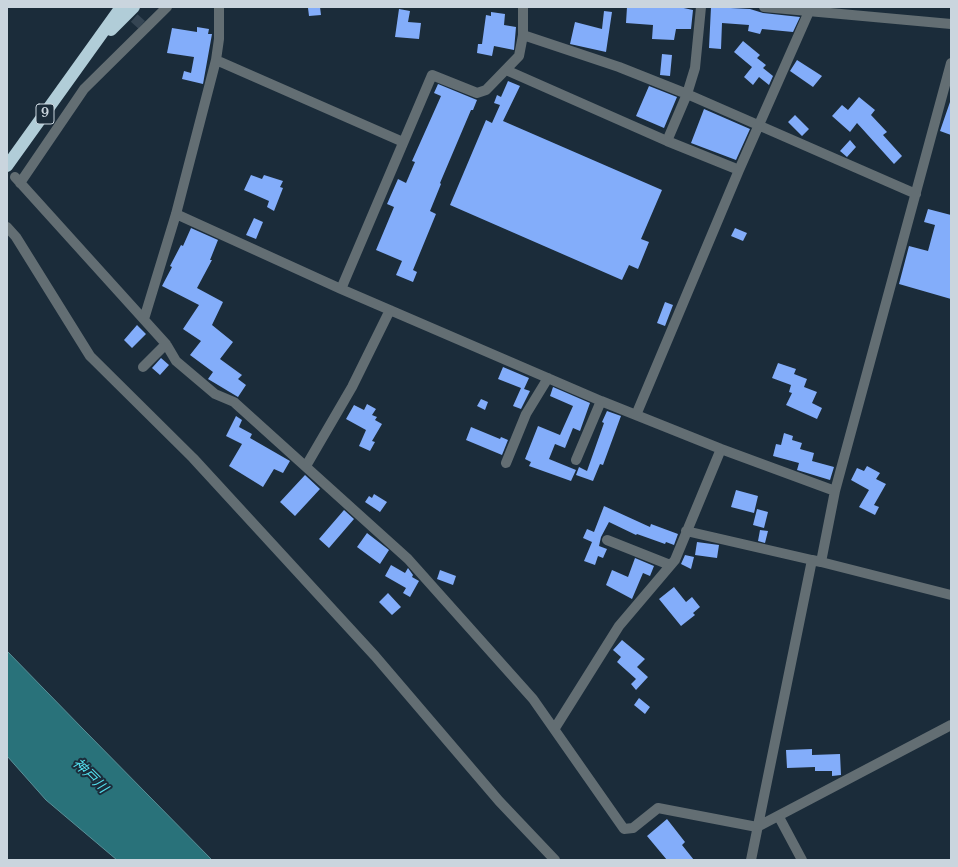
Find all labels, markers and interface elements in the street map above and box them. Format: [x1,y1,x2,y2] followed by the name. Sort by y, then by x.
[36,104,54,124] road number: 9
[69,755,111,797] water label: 神戸川

